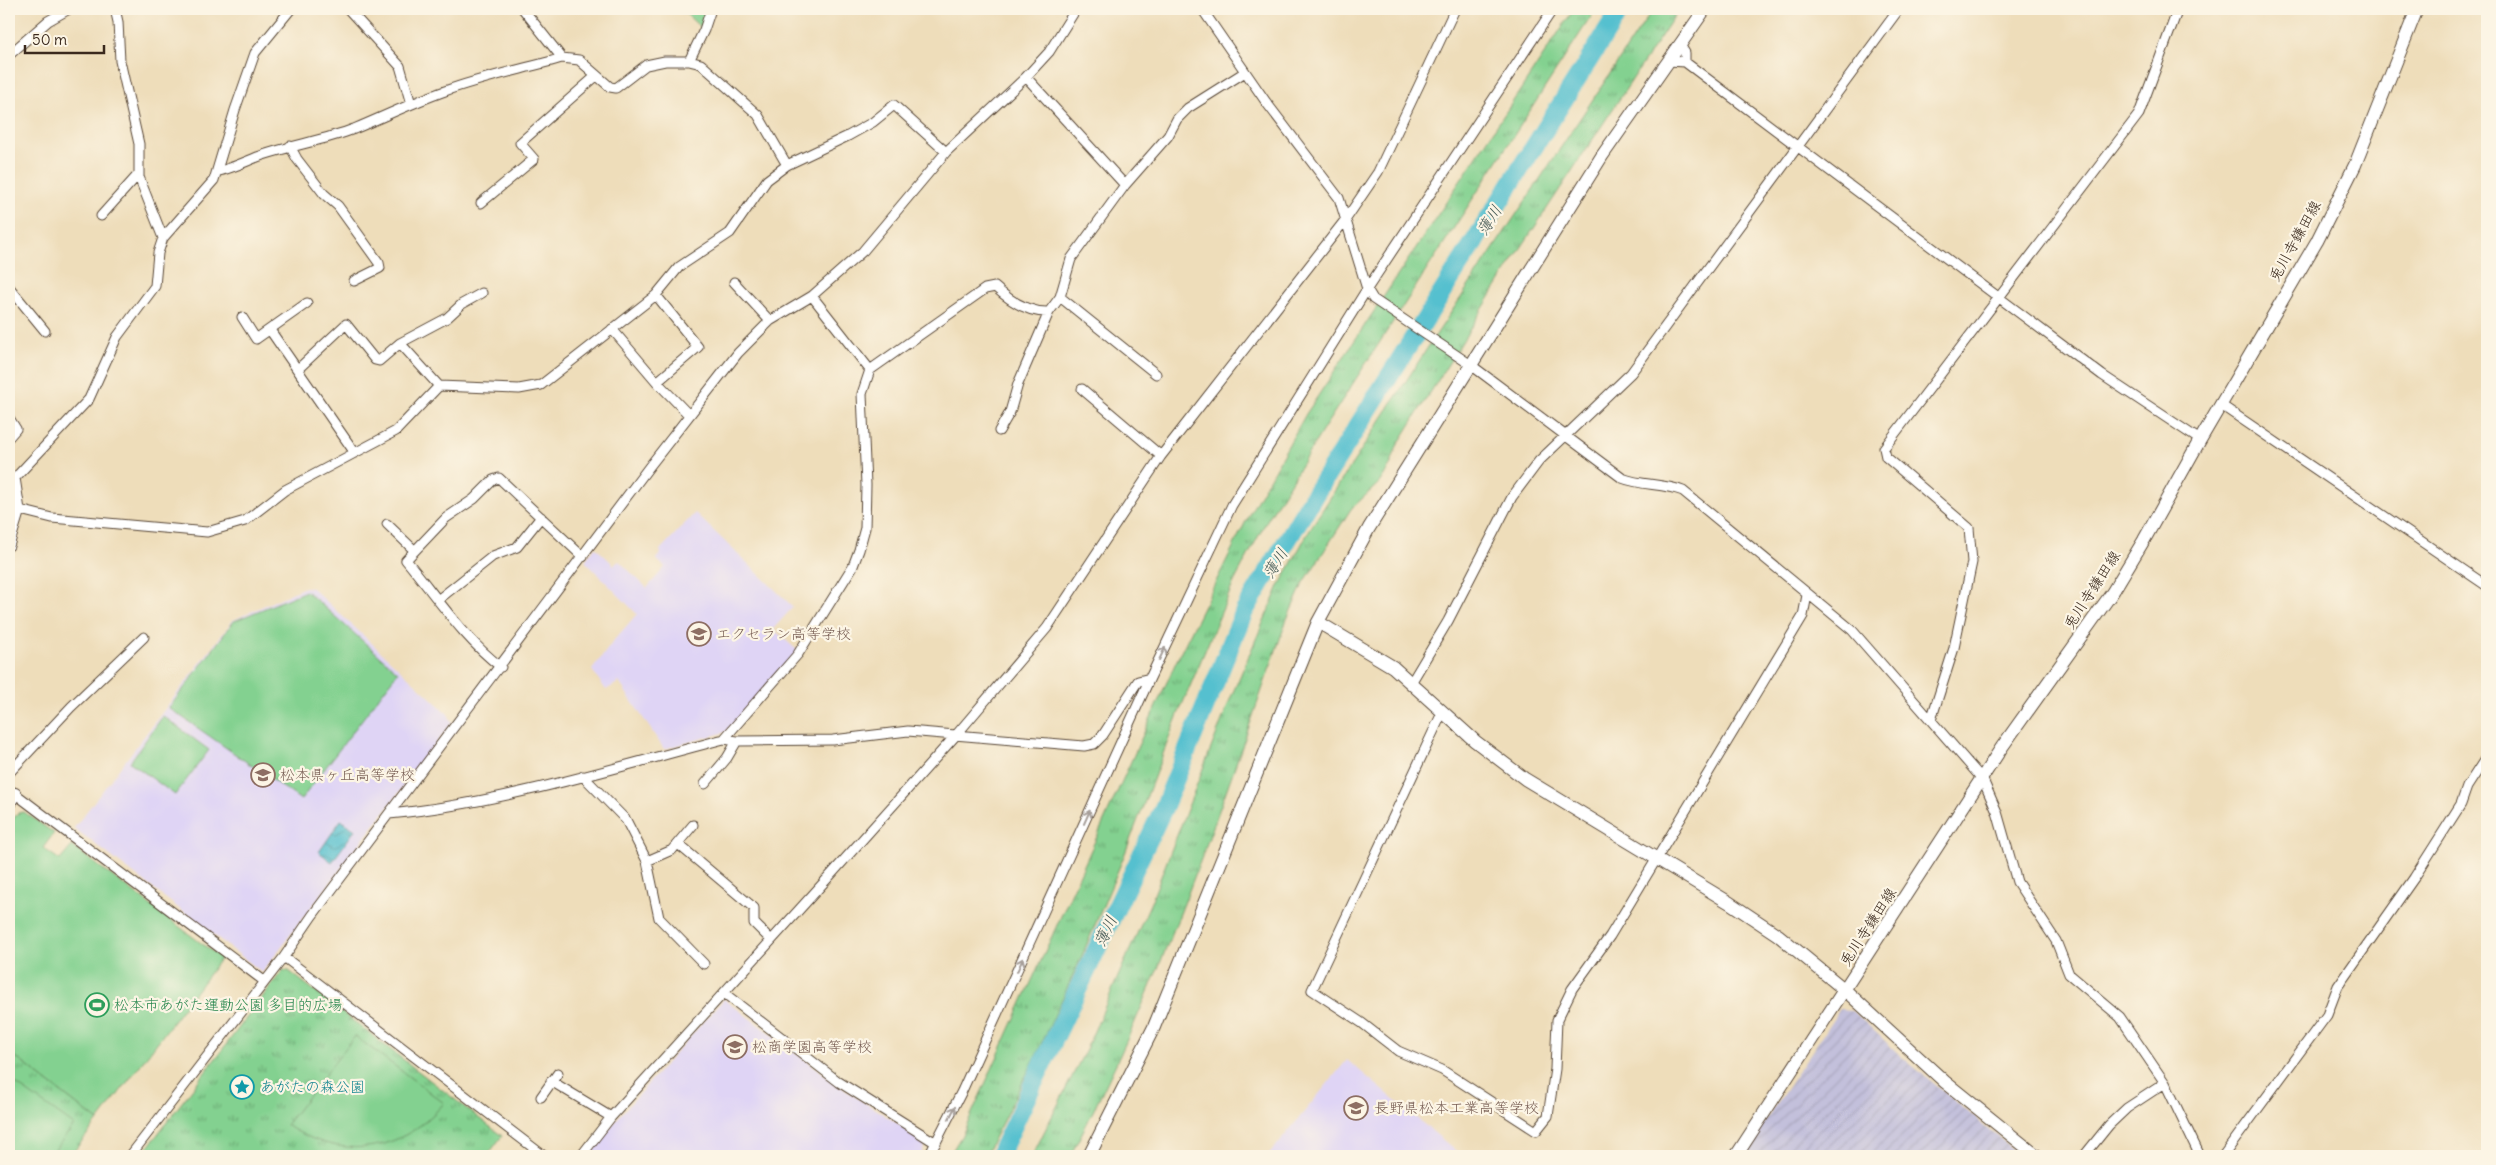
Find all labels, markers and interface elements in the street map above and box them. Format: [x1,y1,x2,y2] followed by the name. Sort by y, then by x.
[25,22,104,54] scale bar
[32,30,67,49] text: 50 m
[2264,197,2325,285] street label: 兎川寺鎌田線
[1472,201,1506,239] water label: 薄川
[1258,544,1292,582] water label: 薄川
[2059,547,2124,633] street label: 兎川寺鎌田線
[686,621,712,647] school or university icon: エクセラン高等学校
[716,624,851,643] place label: エクセラン高等学校
[1157,646,1167,661] one-way arrow
[250,762,276,788] school or university icon: 松本県ヶ丘高等学校
[280,765,415,784] place label: 松本県ヶ丘高等学校
[1083,810,1093,825] one-way arrow
[1835,884,1900,970] street label: 兎川寺鎌田線
[1089,912,1121,950] water label: 薄川
[1016,958,1025,973] one-way arrow
[84,992,110,1018] sports icon: 松本市あがた運動公園 多目的広場
[114,995,343,1014] place label: 松本市あがた運動公園 多目的広場
[722,1034,748,1060] school or university icon: 松商学園高等学校
[752,1037,872,1056] place label: 松商学園高等学校
[229,1074,255,1100] place icon: あがたの森公園
[260,1077,365,1096] place label: あがたの森公園
[1343,1095,1369,1121] school or university icon: 長野県松本工業高等学校
[1374,1098,1539,1117] place label: 長野県松本工業高等学校
[948,1106,957,1121] one-way arrow

